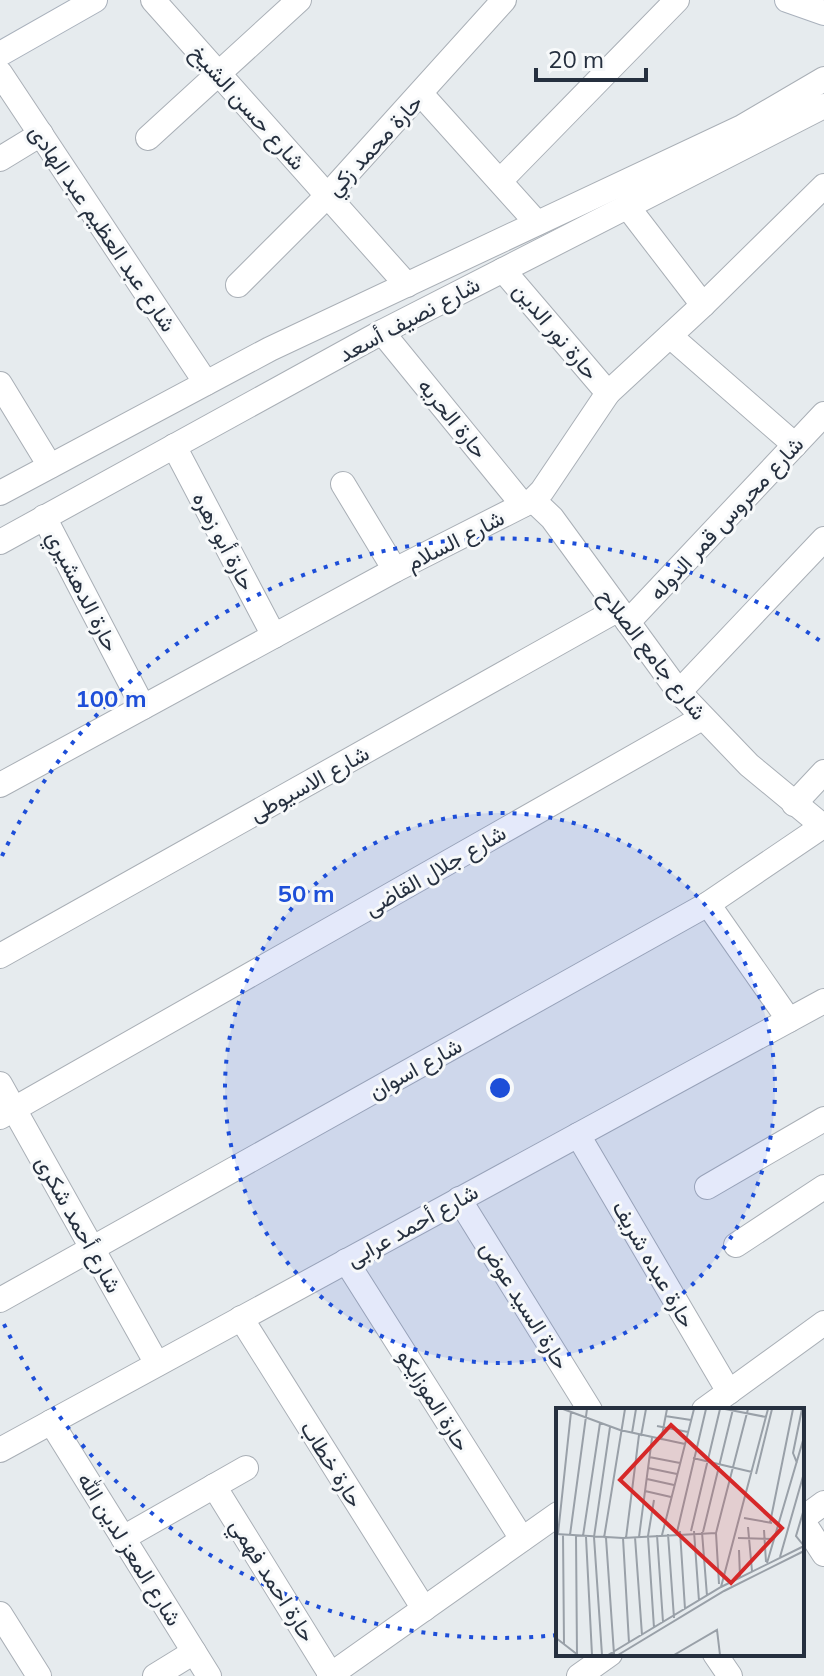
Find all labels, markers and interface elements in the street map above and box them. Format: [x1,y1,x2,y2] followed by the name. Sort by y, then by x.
[536,32,646,82] scale bar
[184,38,312,176] street label: شارع حسن الشيخ
[548,44,604,74] text: 20 m
[320,88,432,205] street label: حارة محمد زكي
[22,119,183,337] street label: شارع عبد العظيم عبد الهادى
[334,270,485,369] street label: شارع نصيف أسعد
[507,277,605,385] street label: حارة نور الدين
[412,372,494,464] street label: حارة الحريه
[643,430,810,606] street label: شارع محروس قمر الدوله
[186,487,262,595] street label: حارة أبو زهره
[401,503,509,578] street label: شارع السلام
[36,526,125,658] street label: حارة الدهشيري
[592,583,713,726] street label: شارع جامع الصلاح
[75,683,147,713] text: 100 m
[244,739,374,828] street label: شارع الاسيوطى
[359,818,511,923] street label: شارع جلال القاضى
[278,878,334,908] text: 50 m
[364,1031,467,1106] street label: شارع اسوان
[486,1074,514,1102] centre of rings
[29,1151,128,1298] street label: شارع أحمد شكرى
[341,1177,483,1274] street label: شارع أحمد عرابى
[606,1195,702,1333] street label: حارة عبده شريف
[474,1235,576,1375] street label: حارة السيد عوض
[392,1344,476,1456] street label: حارة الموزايكو
[556,1408,804,1656] inset map
[294,1415,370,1513] street label: حارة خطاب
[71,1467,188,1632] street label: شارع المعز لدين الله
[220,1513,322,1650] street label: حارة احمد فهمي

